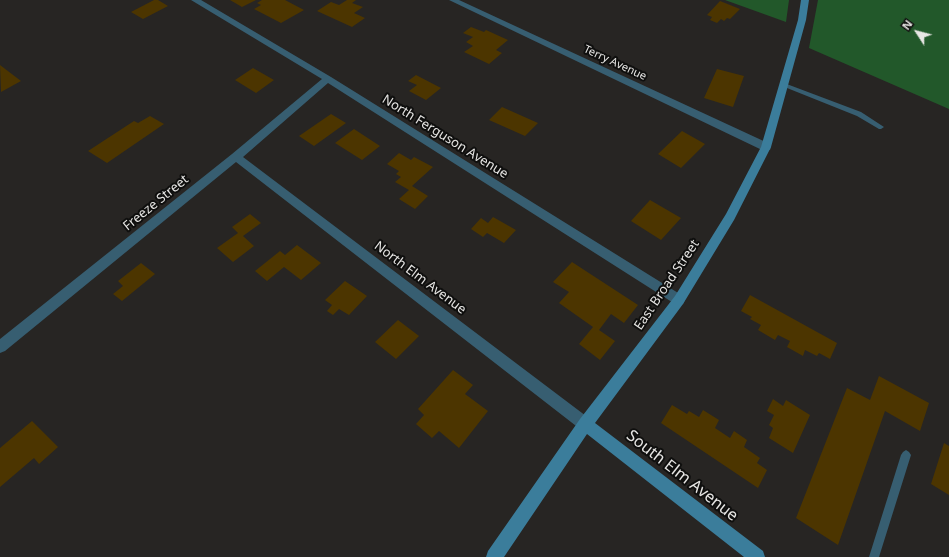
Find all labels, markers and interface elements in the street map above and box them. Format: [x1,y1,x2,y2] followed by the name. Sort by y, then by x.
[897,12,937,52] north arrow
[898,17,916,33] text: N
[582,43,648,83] street label: Terry Avenue
[379,92,511,182] street label: North Ferguson Avenue
[120,172,192,234] street label: Freeze Street
[631,237,703,333] street label: East Broad Street
[371,238,469,318] street label: North Elm Avenue
[622,426,742,526] street label: South Elm Avenue

